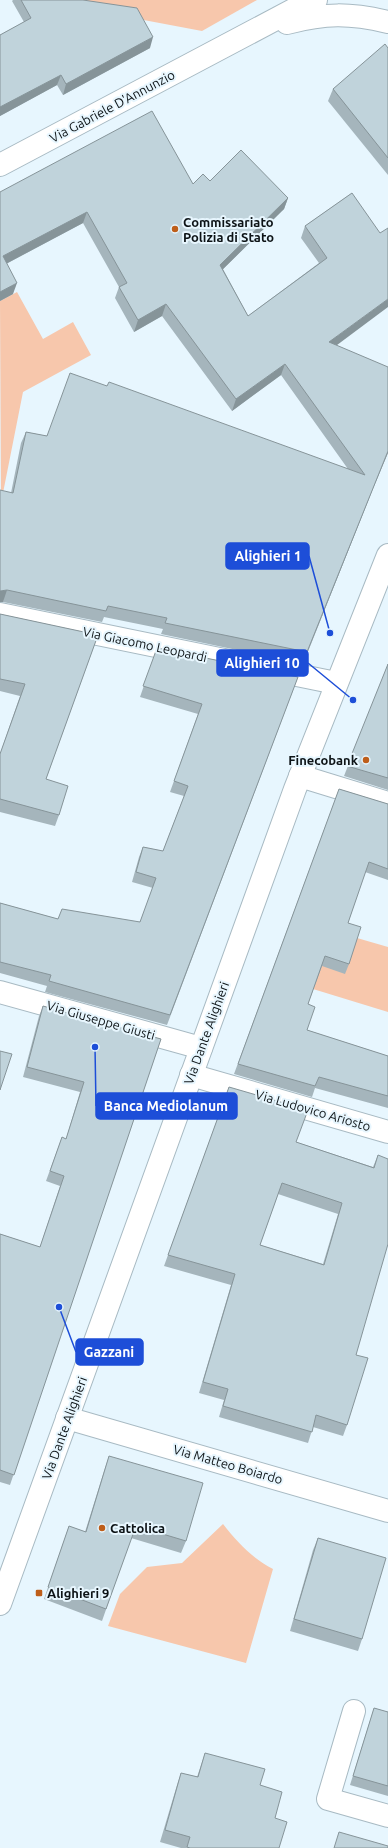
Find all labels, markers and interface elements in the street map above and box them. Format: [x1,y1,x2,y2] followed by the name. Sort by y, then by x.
[47,67,177,145] street label: Via Gabriele D'Annunzio
[183,215,274,244] place label: Commissariato Polizia di Stato
[170,224,180,234] marker: Commissariato Polizia di Stato
[226,543,309,569] callout: Alighieri 1
[234,548,302,564] text: Alighieri 1
[82,624,208,664] street label: Via Giacomo Leopardi
[217,650,308,676] callout: Alighieri 10
[224,655,300,671] text: Alighieri 10
[288,753,359,767] place label: Finecobank
[361,755,371,765] marker: Finecobank
[181,980,231,1086] street label: Via Dante Alighieri
[45,998,157,1042] street label: Via Giuseppe Giusti
[254,1087,372,1133] street label: Via Ludovico Ariosto
[96,1093,237,1119] callout: Banca Mediolanum
[104,1098,228,1114] text: Banca Mediolanum
[76,1339,143,1365] callout: Gazzani
[84,1344,134,1360] text: Gazzani
[39,1375,89,1481] street label: Via Dante Alighieri
[172,1442,284,1486] street label: Via Matteo Boiardo
[110,1521,165,1535] place label: Cattolica
[97,1523,107,1533] marker: Cattolica
[47,1586,109,1600] place label: Alighieri 9
[34,1588,44,1598] marker: Alighieri 9

